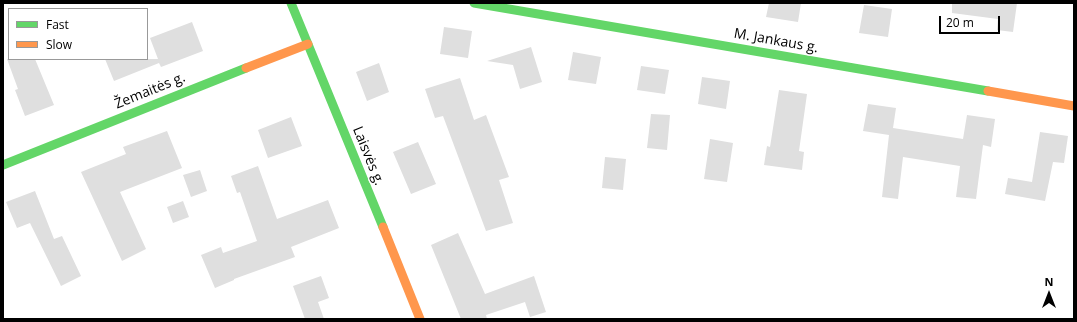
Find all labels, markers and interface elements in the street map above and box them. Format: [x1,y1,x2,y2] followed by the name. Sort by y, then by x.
[8,8,148,60] legend
[941,8,1002,34] scale bar
[946,14,974,31] text: 20 m
[46,16,69,33] text: Fast
[733,25,819,57] street label: M. Jankaus g.
[46,36,72,53] text: Slow
[112,69,188,113] street label: Žemaitės g.
[349,124,387,188] street label: Laisvės g.
[1029,274,1069,314] north arrow
[1045,274,1053,289] text: N

